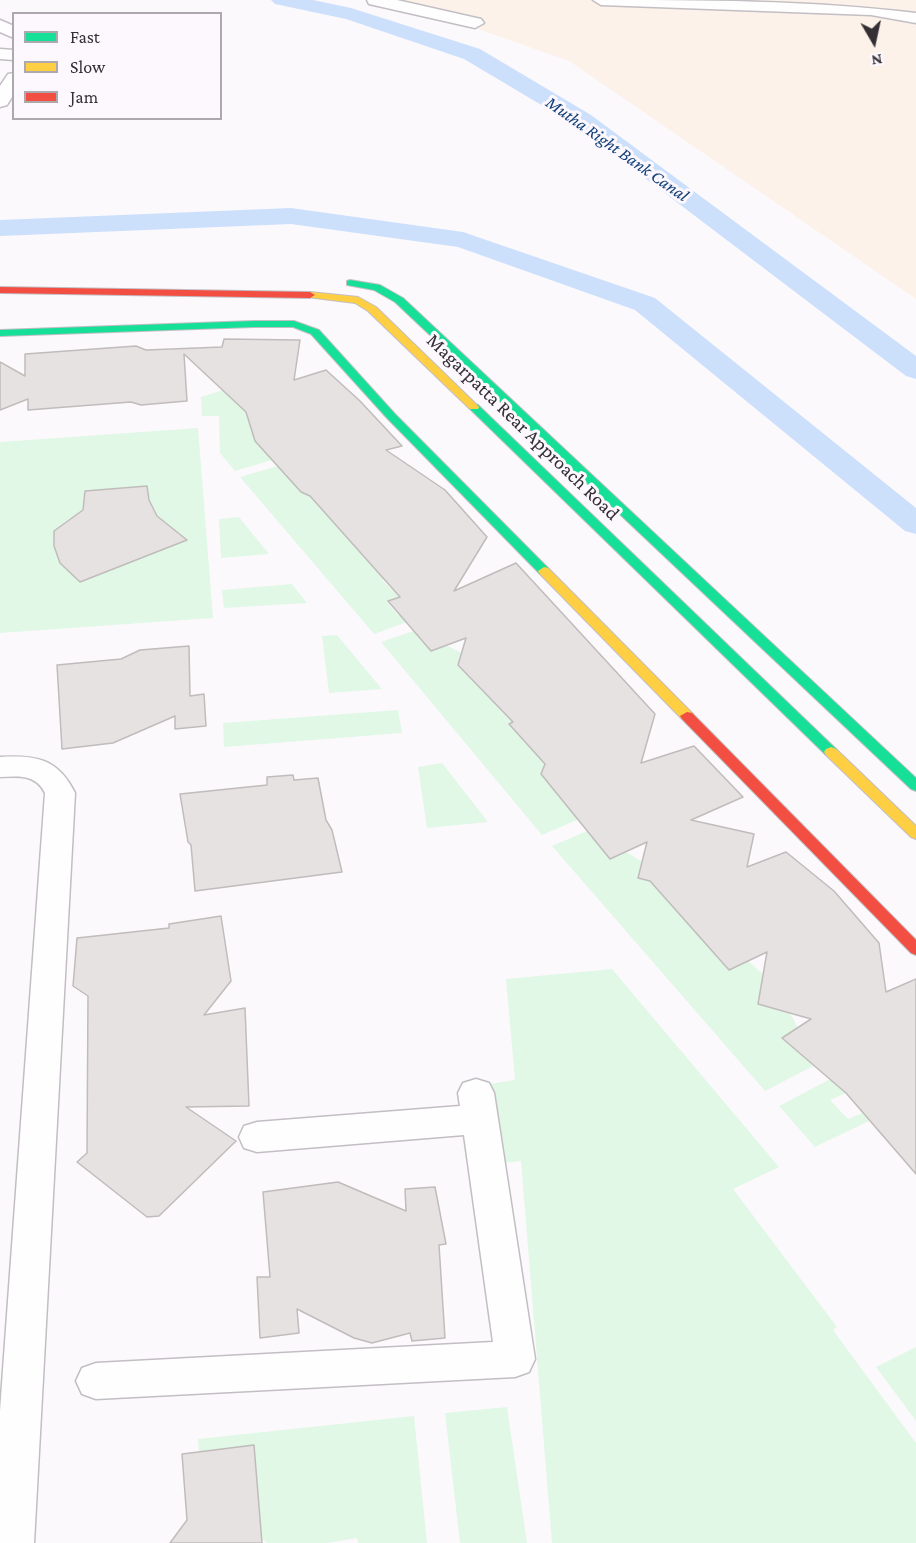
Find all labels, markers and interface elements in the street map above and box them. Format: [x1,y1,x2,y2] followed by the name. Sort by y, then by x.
[12,12,222,120] legend
[844,12,904,72] north arrow
[70,27,100,47] text: Fast
[870,51,884,70] text: N
[70,57,105,77] text: Slow
[70,87,98,107] text: Jam
[541,92,693,206] water label: Mutha Right Bank Canal
[422,328,624,526] street label: Magarpatta Rear Approach Road

